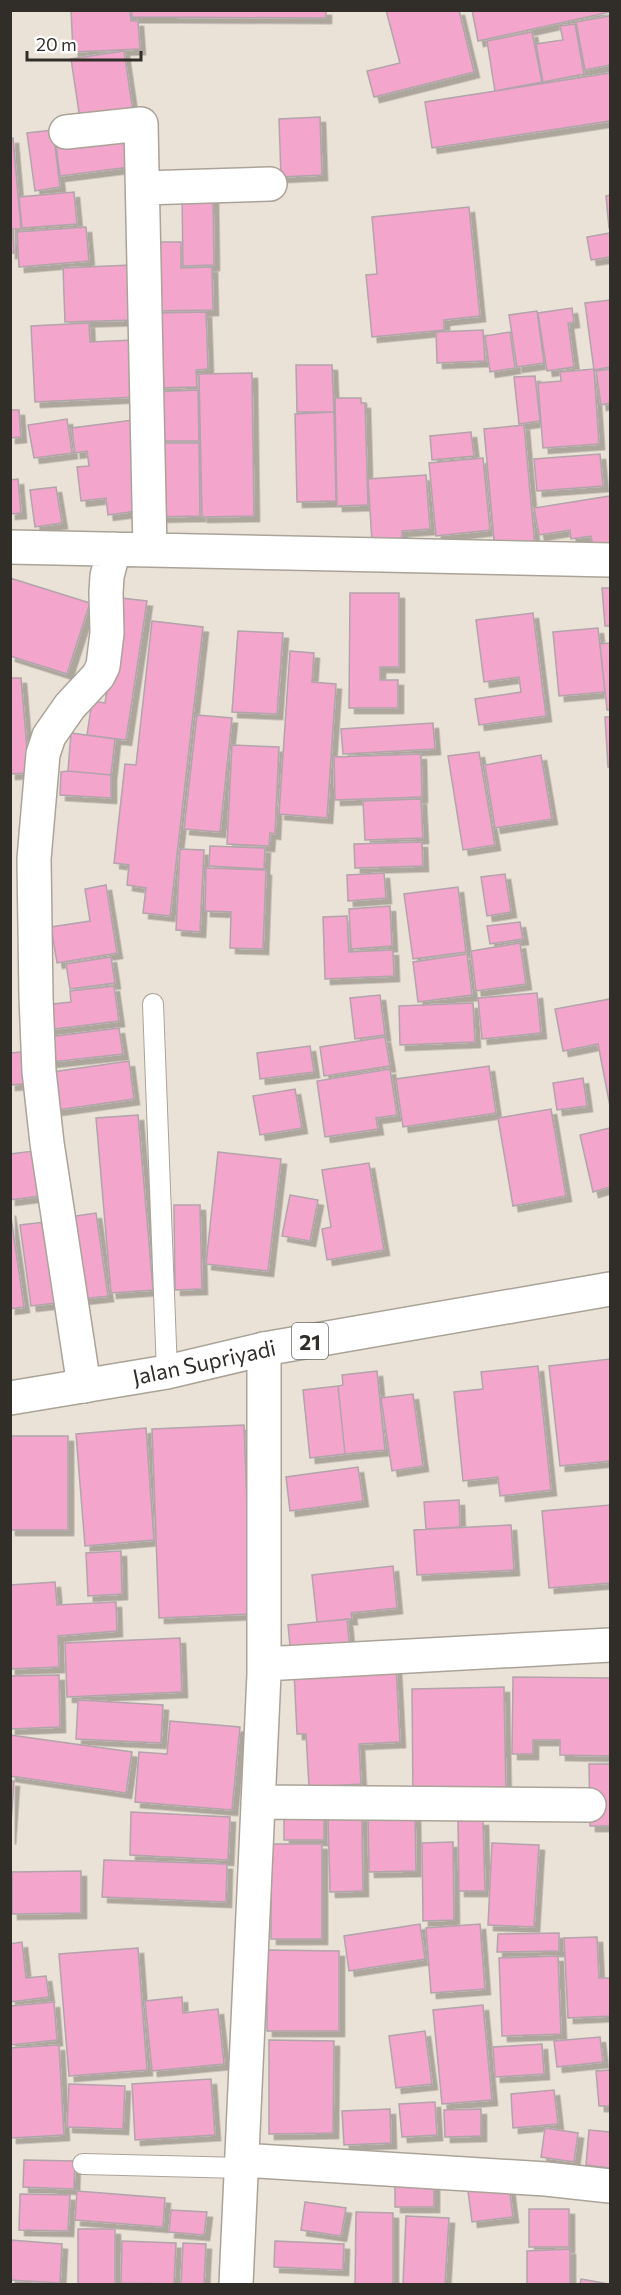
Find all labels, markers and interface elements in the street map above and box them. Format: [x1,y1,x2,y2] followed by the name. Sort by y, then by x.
[27,24,141,62] scale bar
[36,33,77,55] text: 20 m
[292,1323,328,1359] road number: 21
[130,1334,278,1390] street label: Jalan Supriyadi

